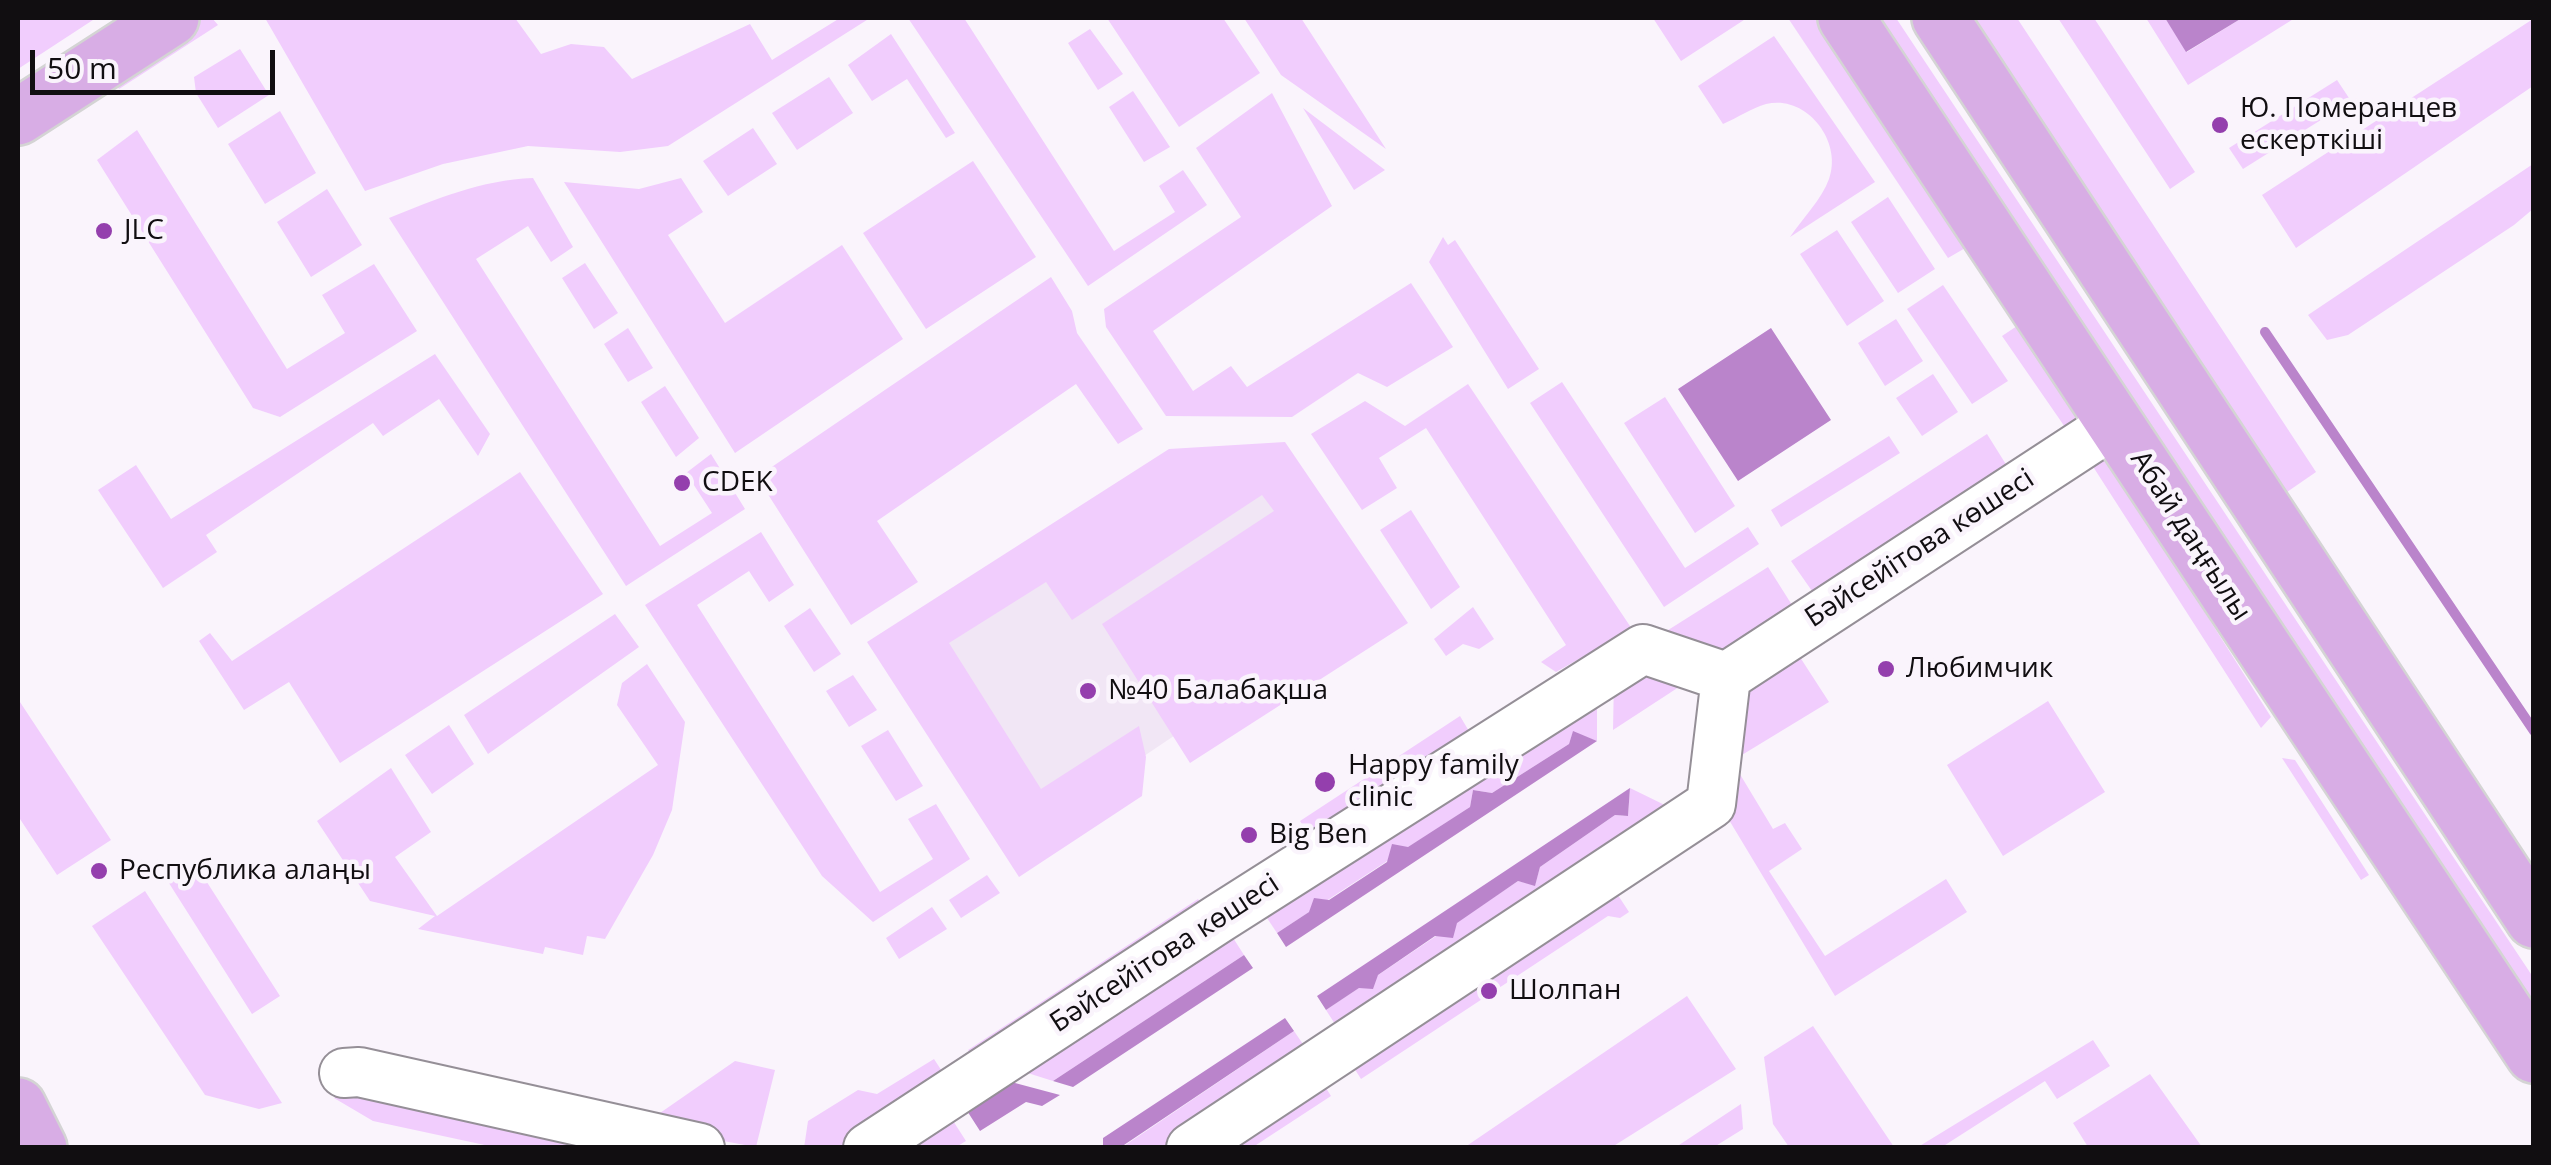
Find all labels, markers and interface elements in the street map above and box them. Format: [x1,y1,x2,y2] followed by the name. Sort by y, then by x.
[35,30,280,92] scale bar
[47,47,117,88] text: 50 m
[2240,92,2457,158] place label: Ю. Померанцев ескерткіші
[2209,114,2231,136] marker: Ю. Померанцев ескерткіші
[124,214,164,248] place label: JLC
[93,220,115,242] marker: JLC
[2123,445,2257,627] street label: Абай даңғылы
[1799,462,2041,636] street label: Бәйсейітова көшесі
[702,466,773,500] place label: CDEK
[671,472,693,494] marker: CDEK
[1906,652,2053,686] place label: Любимчик
[1875,658,1897,680] marker: Любимчик
[1108,674,1328,708] place label: №40 Балабақша
[1077,680,1099,702] marker: №40 Балабақша
[1348,749,1519,815] place label: Happy family clinic
[1312,769,1338,795] marker: Happy family clinic
[1269,818,1368,852] place label: Big Ben
[1238,824,1260,846] marker: Big Ben
[119,854,371,888] place label: Республика алаңы
[88,860,110,882] marker: Республика алаңы
[1044,867,1286,1041] street label: Бәйсейітова көшесі
[1509,974,1621,1008] place label: Шолпан
[1478,980,1500,1002] marker: Шолпан

